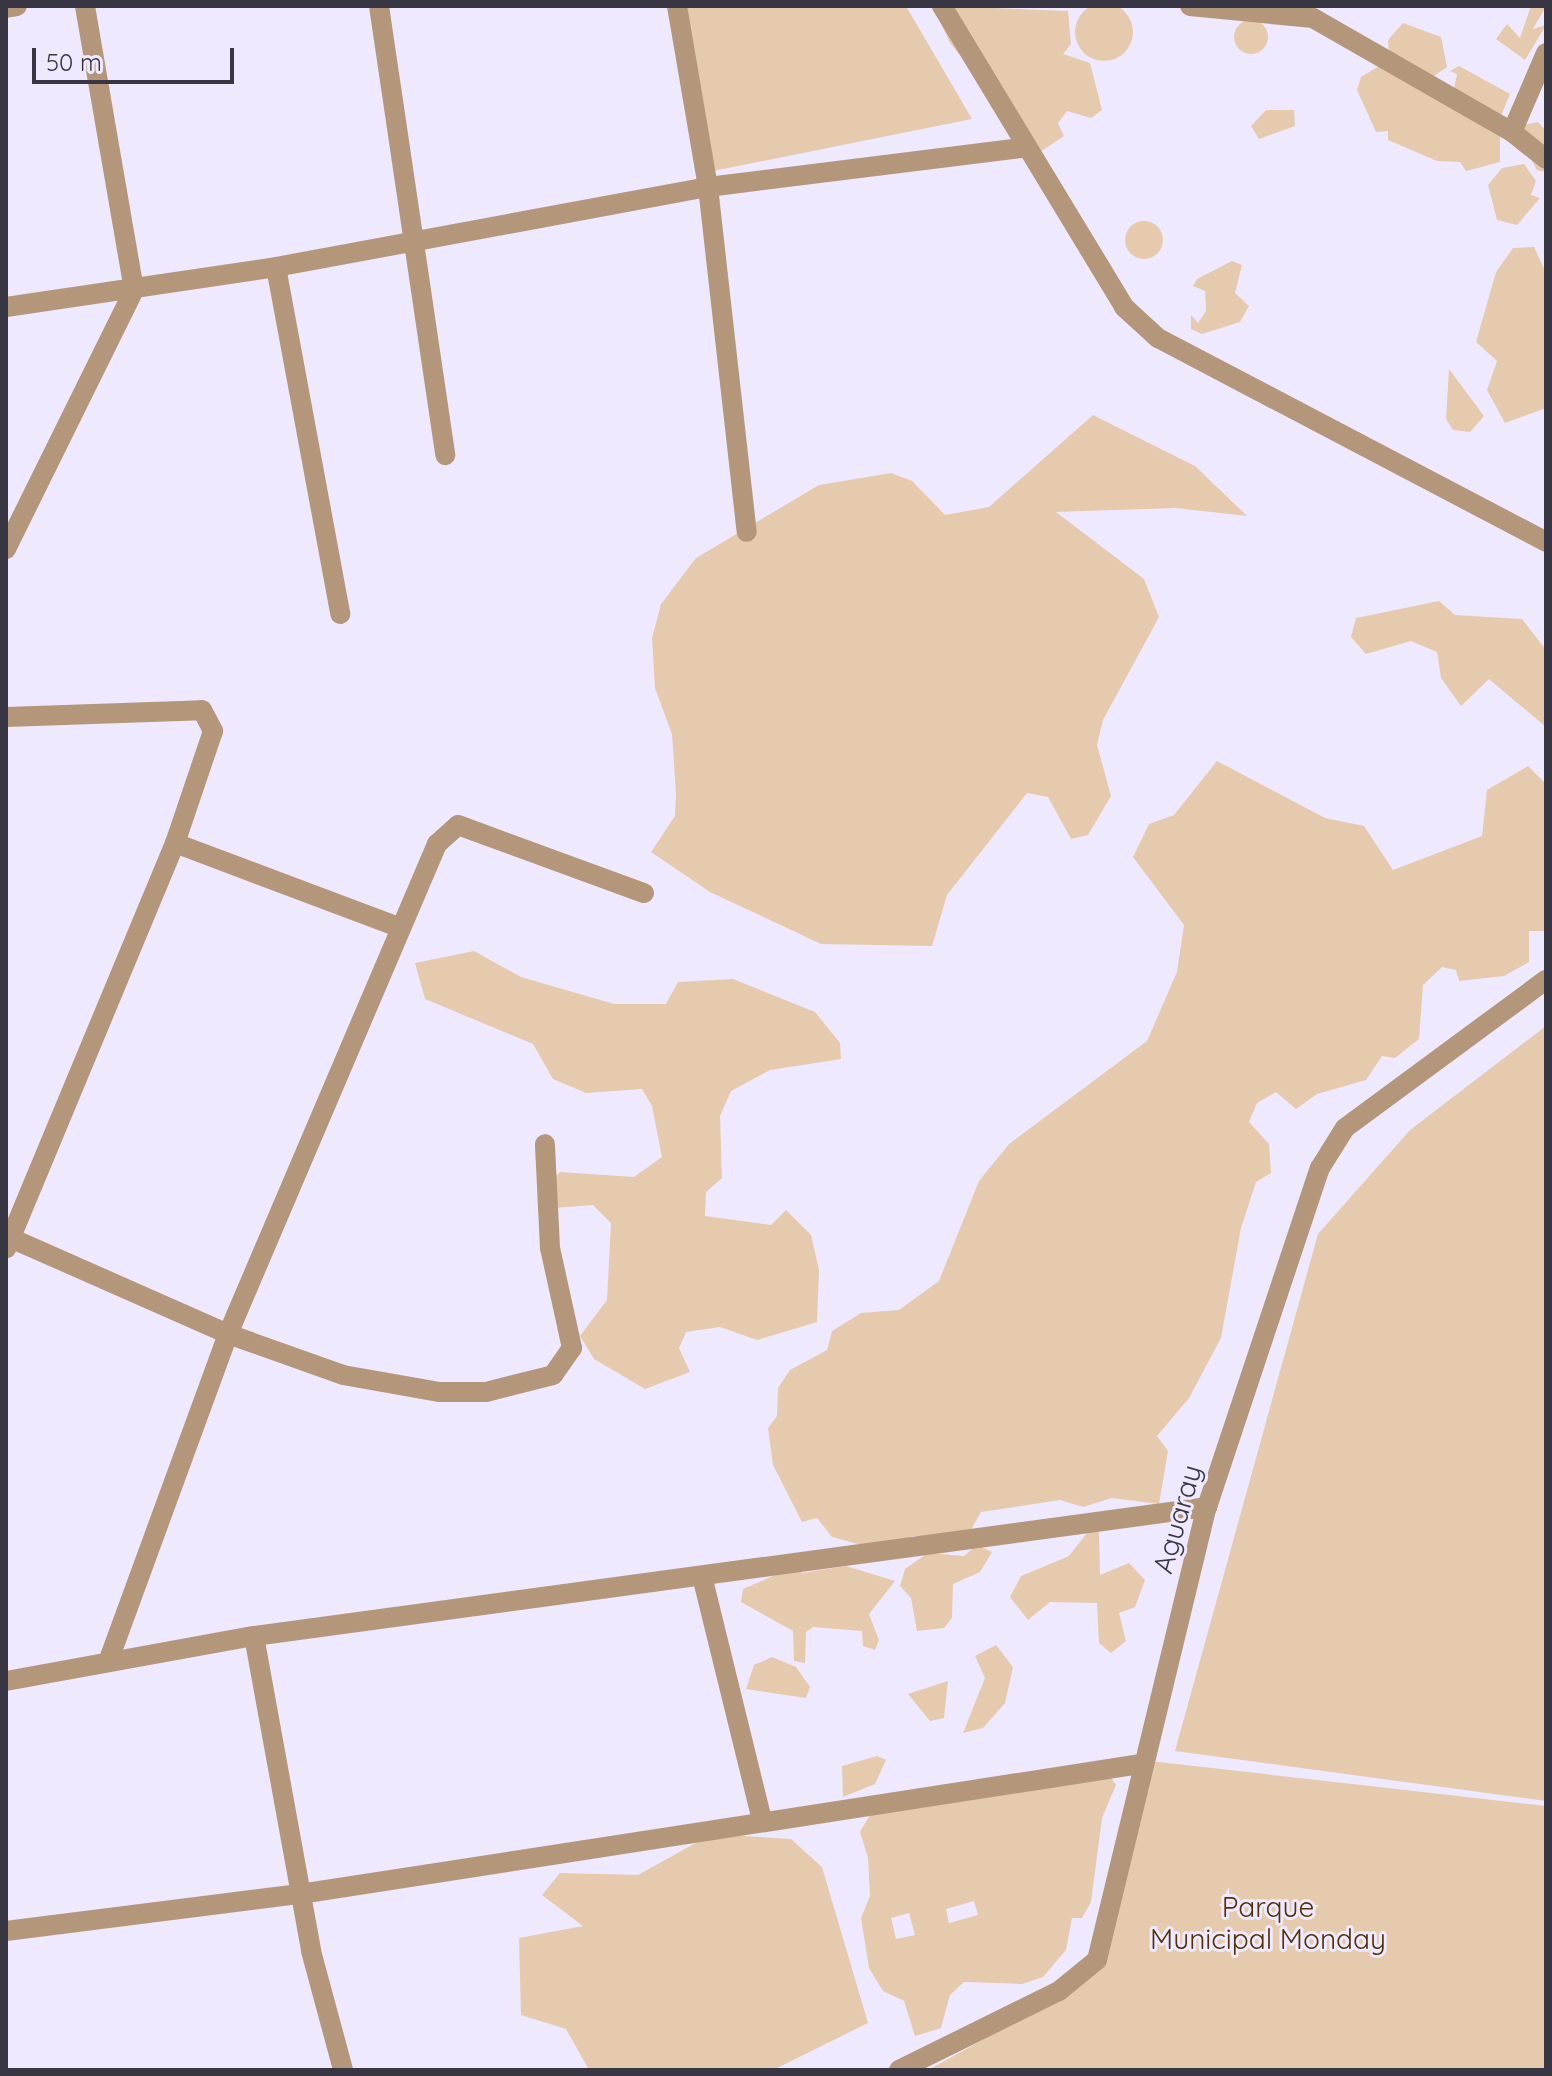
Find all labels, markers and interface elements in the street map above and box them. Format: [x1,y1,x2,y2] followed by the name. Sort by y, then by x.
[36,32,238,82] scale bar
[46,47,102,77] text: 50 m
[1145,1461,1209,1577] street label: Aguaray
[1150,1890,1386,1956] park label: Parque Municipal Monday

